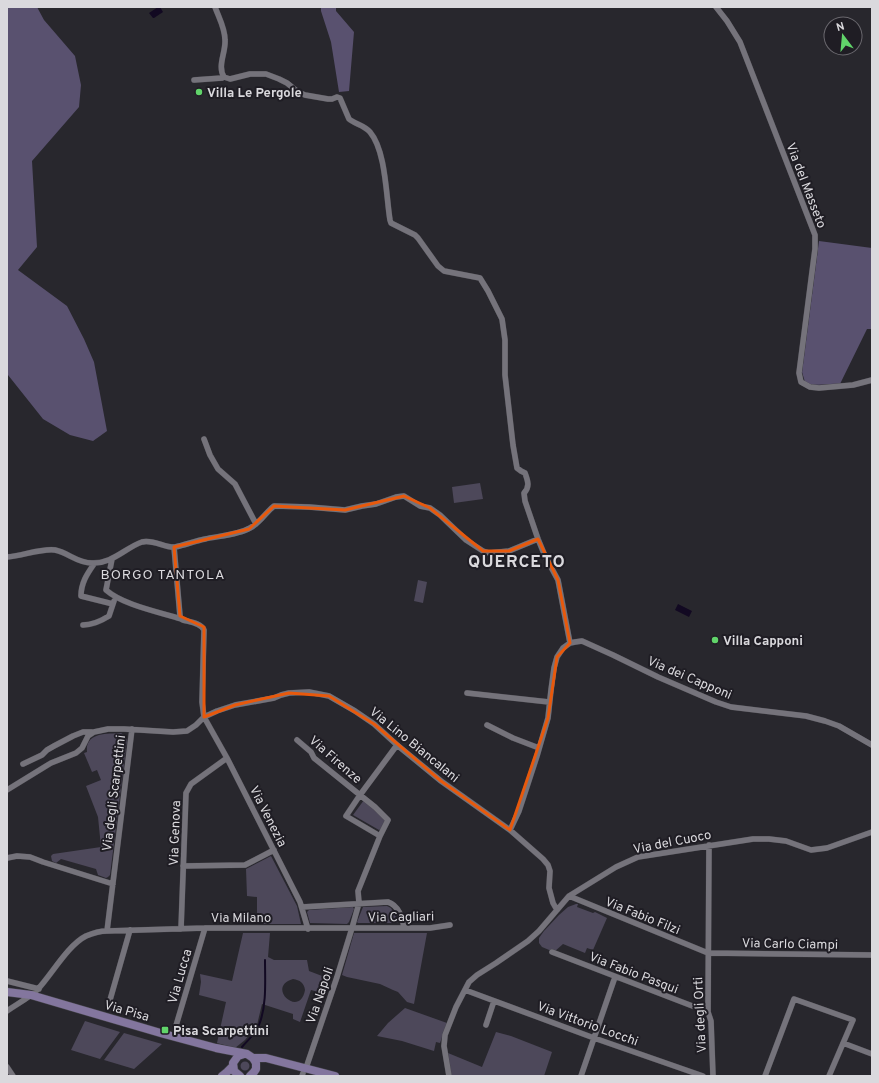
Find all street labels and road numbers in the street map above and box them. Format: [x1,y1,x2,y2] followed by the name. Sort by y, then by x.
[781,141,829,231] street label: Via del Masseto
[644,654,734,704] street label: Via dei Capponi
[366,705,462,787] street label: Via Lino Biancalani
[305,733,364,788] street label: Via Firenze
[100,734,130,852] street label: Via degli Scarpettini
[245,784,289,850] street label: Via Venezia
[167,800,185,866] street label: Via Genova
[632,828,713,858] street label: Via del Cuoco
[602,895,682,939] street label: Via Fabio Filzi
[368,909,434,927] street label: Via Cagliari
[211,911,271,927] street label: Via Milano
[742,936,838,954] street label: Via Carlo Ciampi
[166,947,196,1006] street label: Via Lucca
[586,949,680,998] street label: Via Fabio Pasqui
[304,965,338,1026] street label: Via Napoli
[691,977,711,1053] street label: Via degli Orti
[102,998,151,1026] street label: Via Pisa
[534,999,640,1051] street label: Via Vittorio Locchi

